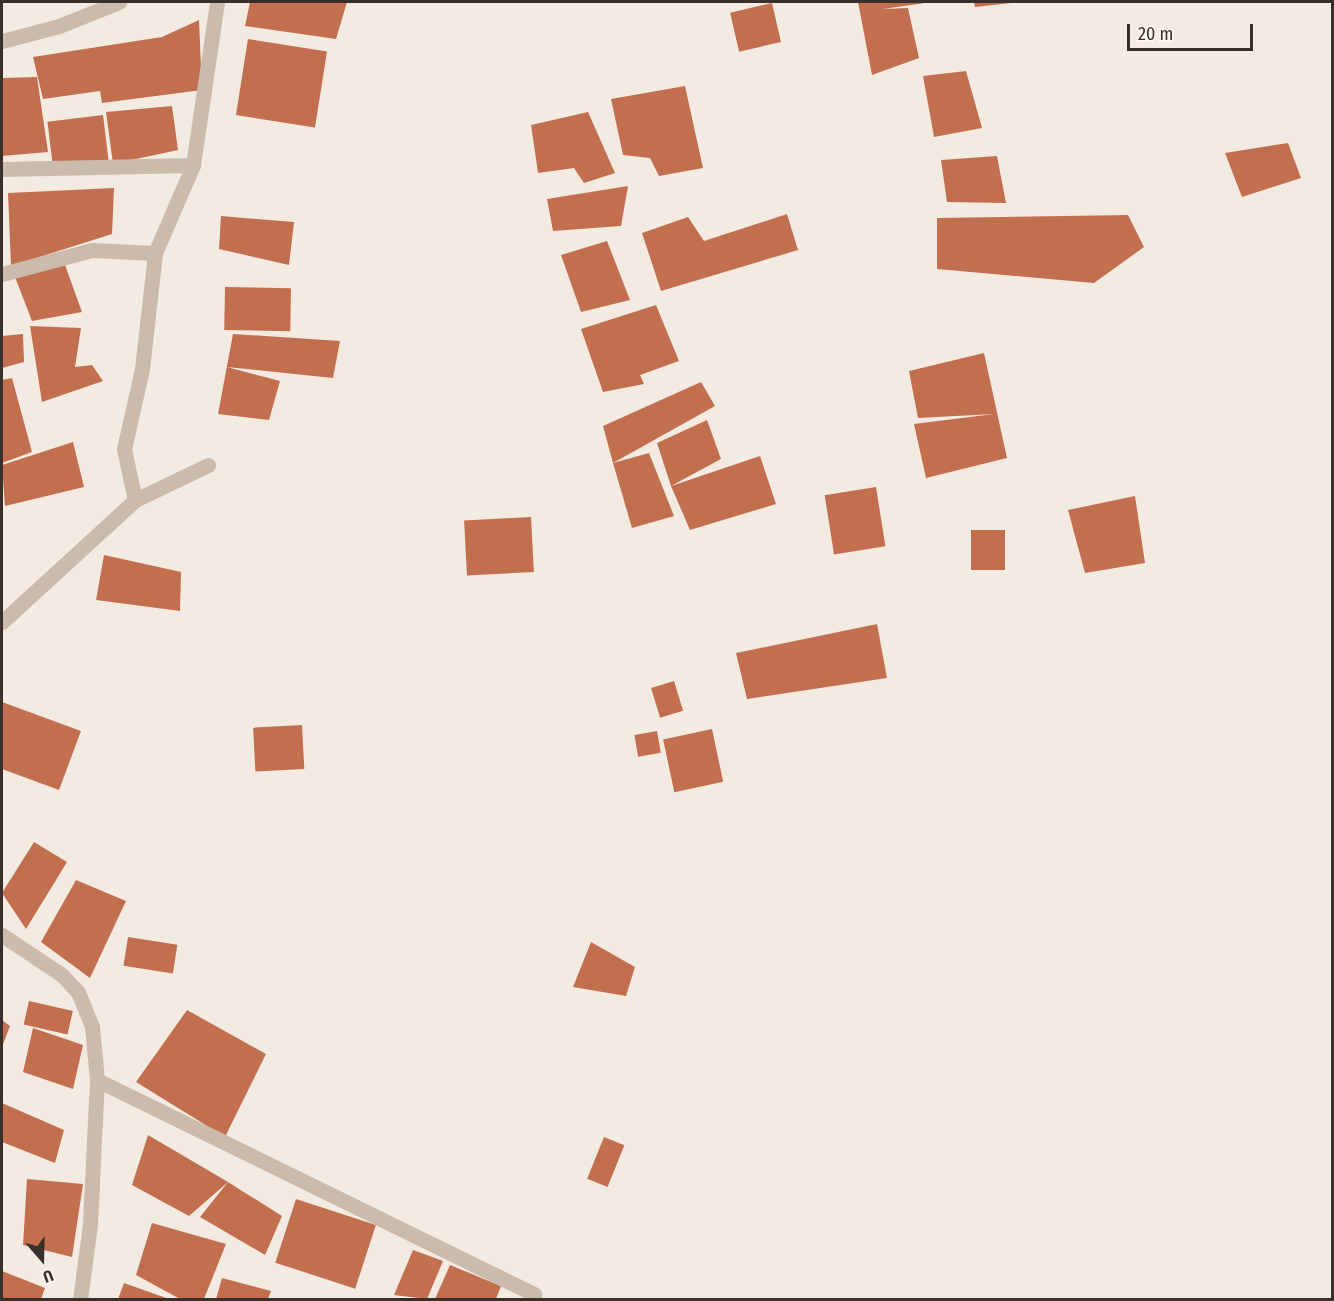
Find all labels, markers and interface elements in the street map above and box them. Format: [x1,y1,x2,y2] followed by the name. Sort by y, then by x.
[1130,12,1256,50] scale bar
[1138,23,1173,45] text: 20 m
[12,1229,72,1289] north arrow
[41,1266,56,1287] text: U

